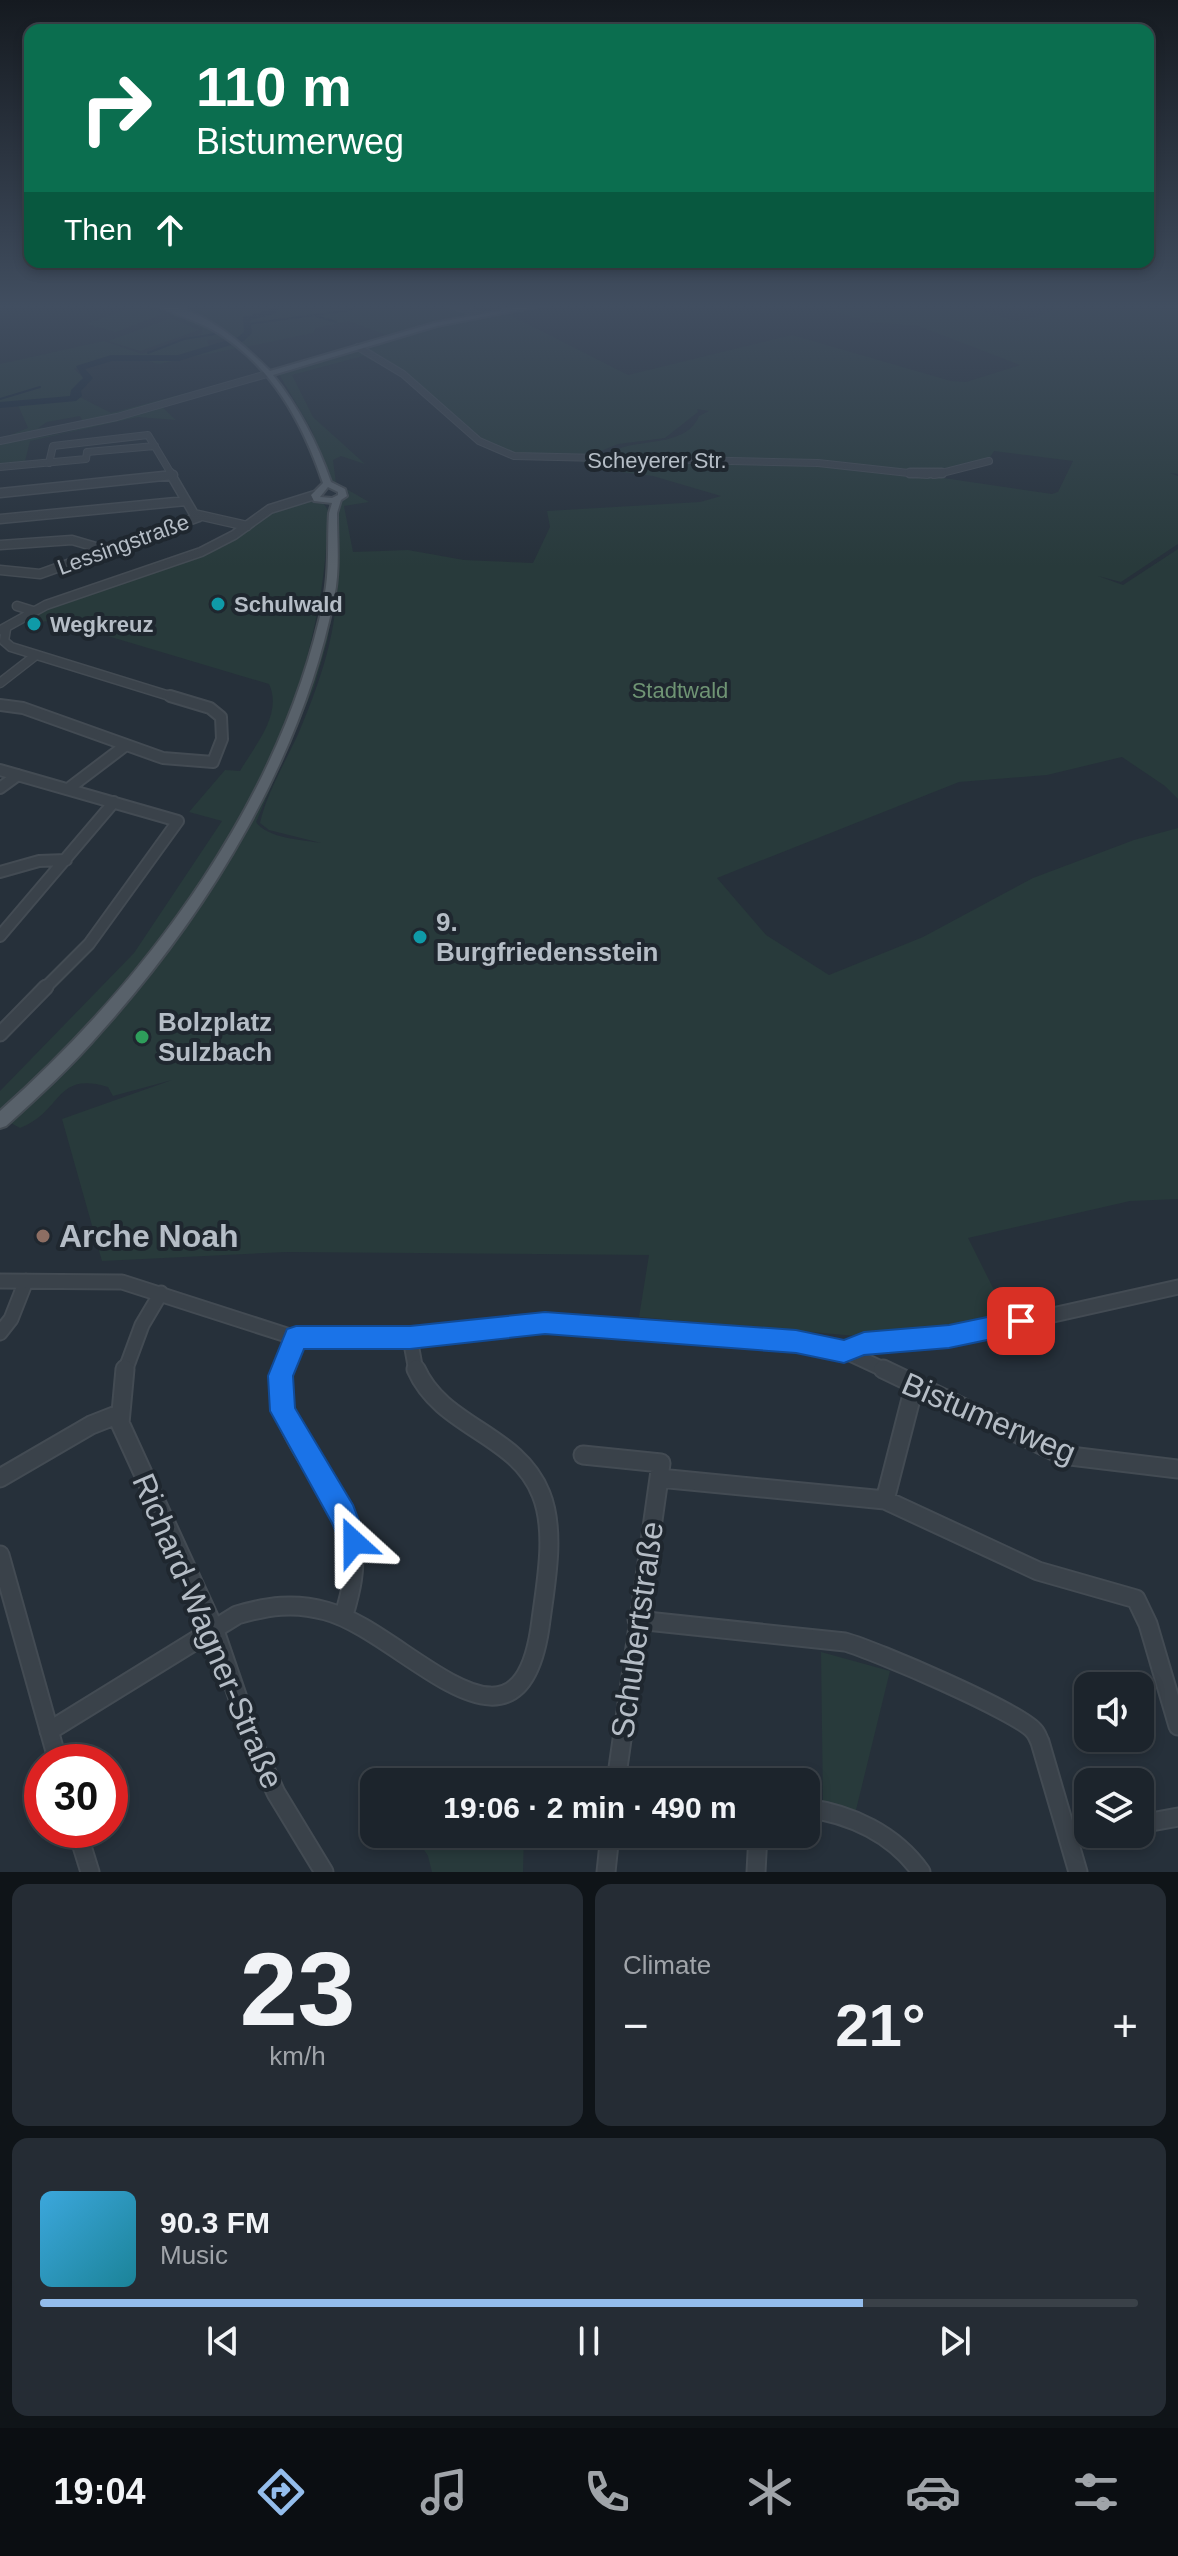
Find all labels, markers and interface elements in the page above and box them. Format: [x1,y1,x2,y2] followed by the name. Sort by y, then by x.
[196,55,352,118] text: 110 m
[64,56,168,160] icon: right
[196,121,404,162] text: Bistumerweg
[148,208,192,252] icon: ahead
[64,213,132,246] text: Then
[587,448,727,473] street label: Scheyerer Str.
[54,509,192,580] street label: Lessingstraße
[234,592,343,617] place label: Schulwald
[209,595,227,613] marker: Schulwald
[50,612,154,637] place label: Wegkreuz
[25,615,43,633] marker: Wegkreuz
[632,678,728,703] park label: Stadtwald
[436,907,659,967] place label: 9. Burgfriedensstein
[411,928,429,946] marker: 9. Burgfriedensstein
[158,1007,272,1067] place label: Bolzplatz Sulzbach
[133,1028,151,1046] marker: Bolzplatz Sulzbach
[59,1218,239,1254] place label: Arche Noah
[34,1227,52,1245] marker: Arche Noah
[987,1287,1055,1355] pin
[999,1299,1043,1343] icon: arrive
[897,1365,1081,1471] street label: Bistumerweg
[125,1468,291,1794] street label: Richard-Wagner-Straße
[312,1500,396,1584] position arrow
[604,1519,670,1741] street label: Schubertstraße
[1074,1672,1154,1848] map controls
[1074,1672,1154,1752] button: sound
[24,1744,128,1848] speed limit sign: 30
[1074,1768,1154,1848] button: layers
[443,1791,737,1824] text: 19:06 · 2 min · 490 m
[240,1931,355,2047] text: 23
[623,1950,711,1980] text: Climate
[835,1992,926,2059] text: 21°
[623,2001,649,2050] text: −
[1112,2001,1138,2050] text: +
[269,2041,326,2071] text: km/h
[160,2206,270,2239] text: 90.3 FM
[160,2240,228,2270] text: Music
[201,2319,245,2363] icon: previous
[567,2319,611,2363] icon: pause
[933,2319,977,2363] icon: next
[253,2464,309,2520] icon: directions
[416,2464,472,2520] icon: music
[579,2464,635,2520] icon: phone
[742,2464,798,2520] icon: climate
[905,2464,961,2520] icon: car
[1068,2464,1124,2520] icon: filters
[54,2471,146,2512] text: 19:04

